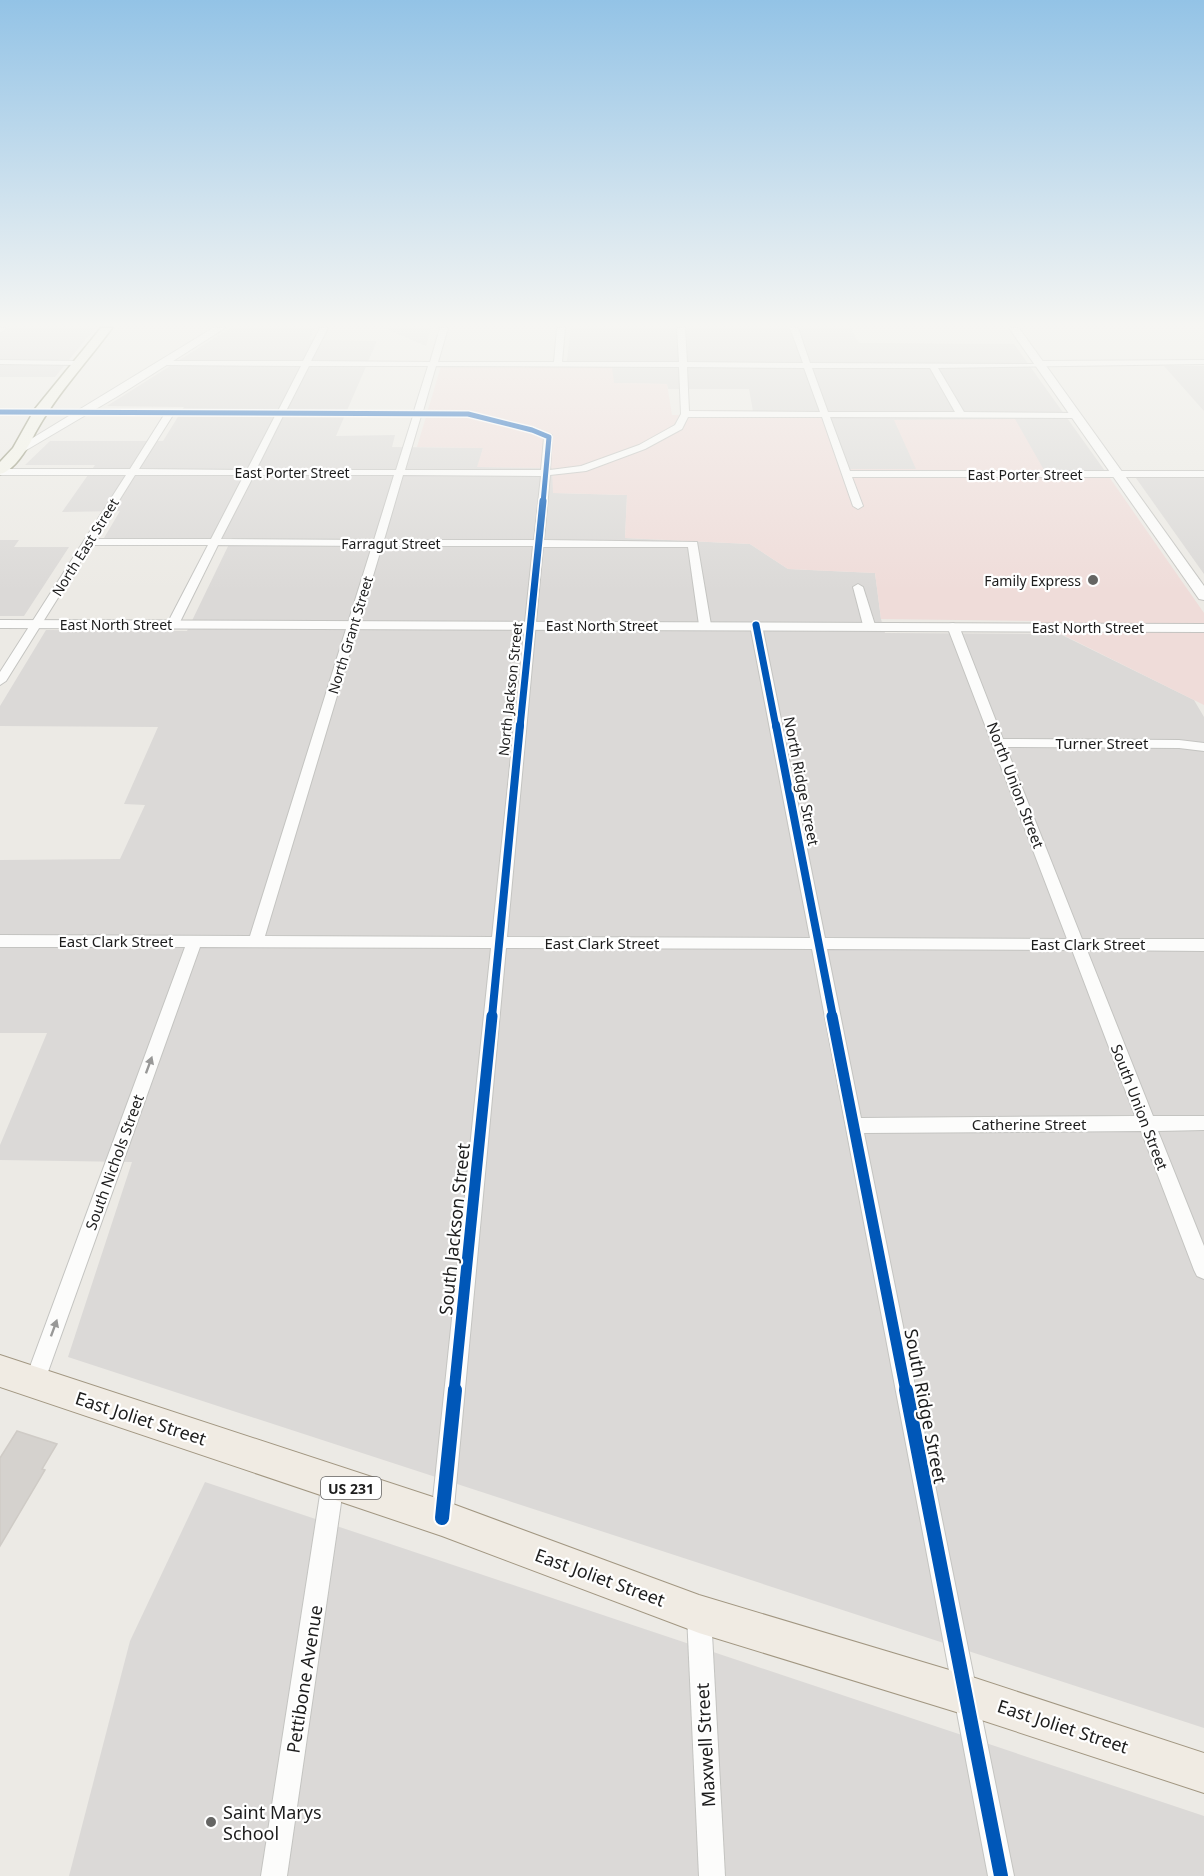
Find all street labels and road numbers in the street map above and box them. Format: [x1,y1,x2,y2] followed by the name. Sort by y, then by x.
[234,463,350,482] street label: East Porter Street
[967,465,1083,484] street label: East Porter Street
[47,494,123,600] street label: North East Street
[341,534,441,553] street label: Farragut Street
[323,574,377,696] street label: North Grant Street
[60,615,172,634] street label: East North Street
[546,616,658,635] street label: East North Street
[1032,618,1144,637] street label: East North Street
[494,621,526,757] street label: North Jackson Street
[780,715,824,848] street label: North Ridge Street
[983,719,1049,851] street label: North Union Street
[1056,733,1149,753] street label: Turner Street
[58,931,174,951] street label: East Clark Street
[544,933,660,953] street label: East Clark Street
[1030,934,1146,954] street label: East Clark Street
[1107,1041,1173,1173] street label: South Union Street
[80,1091,148,1233] street label: South Nichols Street
[972,1114,1087,1134] street label: Catherine Street
[433,1141,475,1316] street label: South Jackson Street
[899,1327,953,1486] street label: South Ridge Street
[72,1385,210,1451] street label: East Joliet Street
[321,1477,381,1499] road number: US 231
[532,1542,669,1612] street label: East Joliet Street
[280,1603,328,1755] street label: Pettibone Avenue
[690,1682,720,1808] street label: Maxwell Street
[994,1693,1132,1759] street label: East Joliet Street

